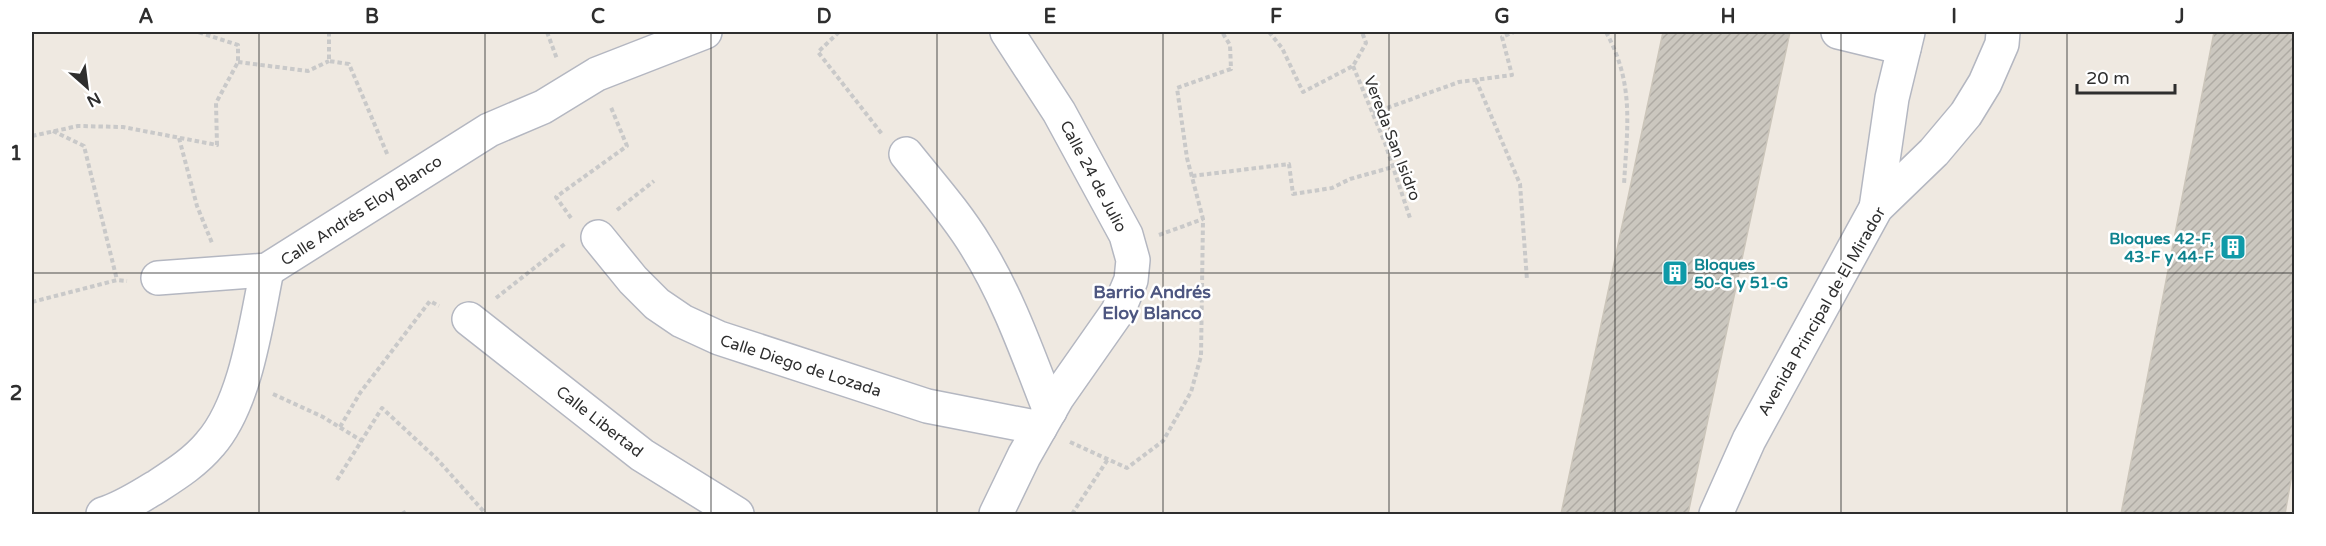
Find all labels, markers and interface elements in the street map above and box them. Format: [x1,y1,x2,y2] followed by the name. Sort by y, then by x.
[139,5,154,29] text: A
[365,5,379,29] text: B
[591,5,605,29] text: C
[816,5,832,29] text: D
[1044,5,1057,29] text: E
[1270,5,1282,29] text: F
[1494,5,1510,29] text: G
[1720,5,1736,29] text: H
[1951,5,1957,29] text: I
[2174,5,2185,29] text: J
[57,57,117,117] north arrow
[2077,57,2174,95] scale bar
[2086,67,2130,89] text: 20 m
[1359,73,1425,204] street label: Vereda San Isidro
[83,88,104,111] text: N
[1055,117,1131,236] street label: Calle 24 de Julio
[10,142,22,166] text: 1
[277,151,446,270] street label: Calle Andrés Eloy Blanco
[1754,203,1890,420] street label: Avenida Principal de El Mirador
[2109,229,2214,267] place label: Bloques 42-F, 43-F y 44-F
[2218,232,2248,262] building icon: Bloques 42-F, 43-F y 44-F
[1694,255,1788,293] place label: Bloques 50-G y 51-G
[1660,258,1690,288] building icon: Bloques 50-G y 51-G
[1093,281,1211,324] district label: Barrio Andrés Eloy Blanco
[717,330,884,401] street label: Calle Diego de Lozada
[10,382,22,406] text: 2
[552,382,647,462] street label: Calle Libertad

